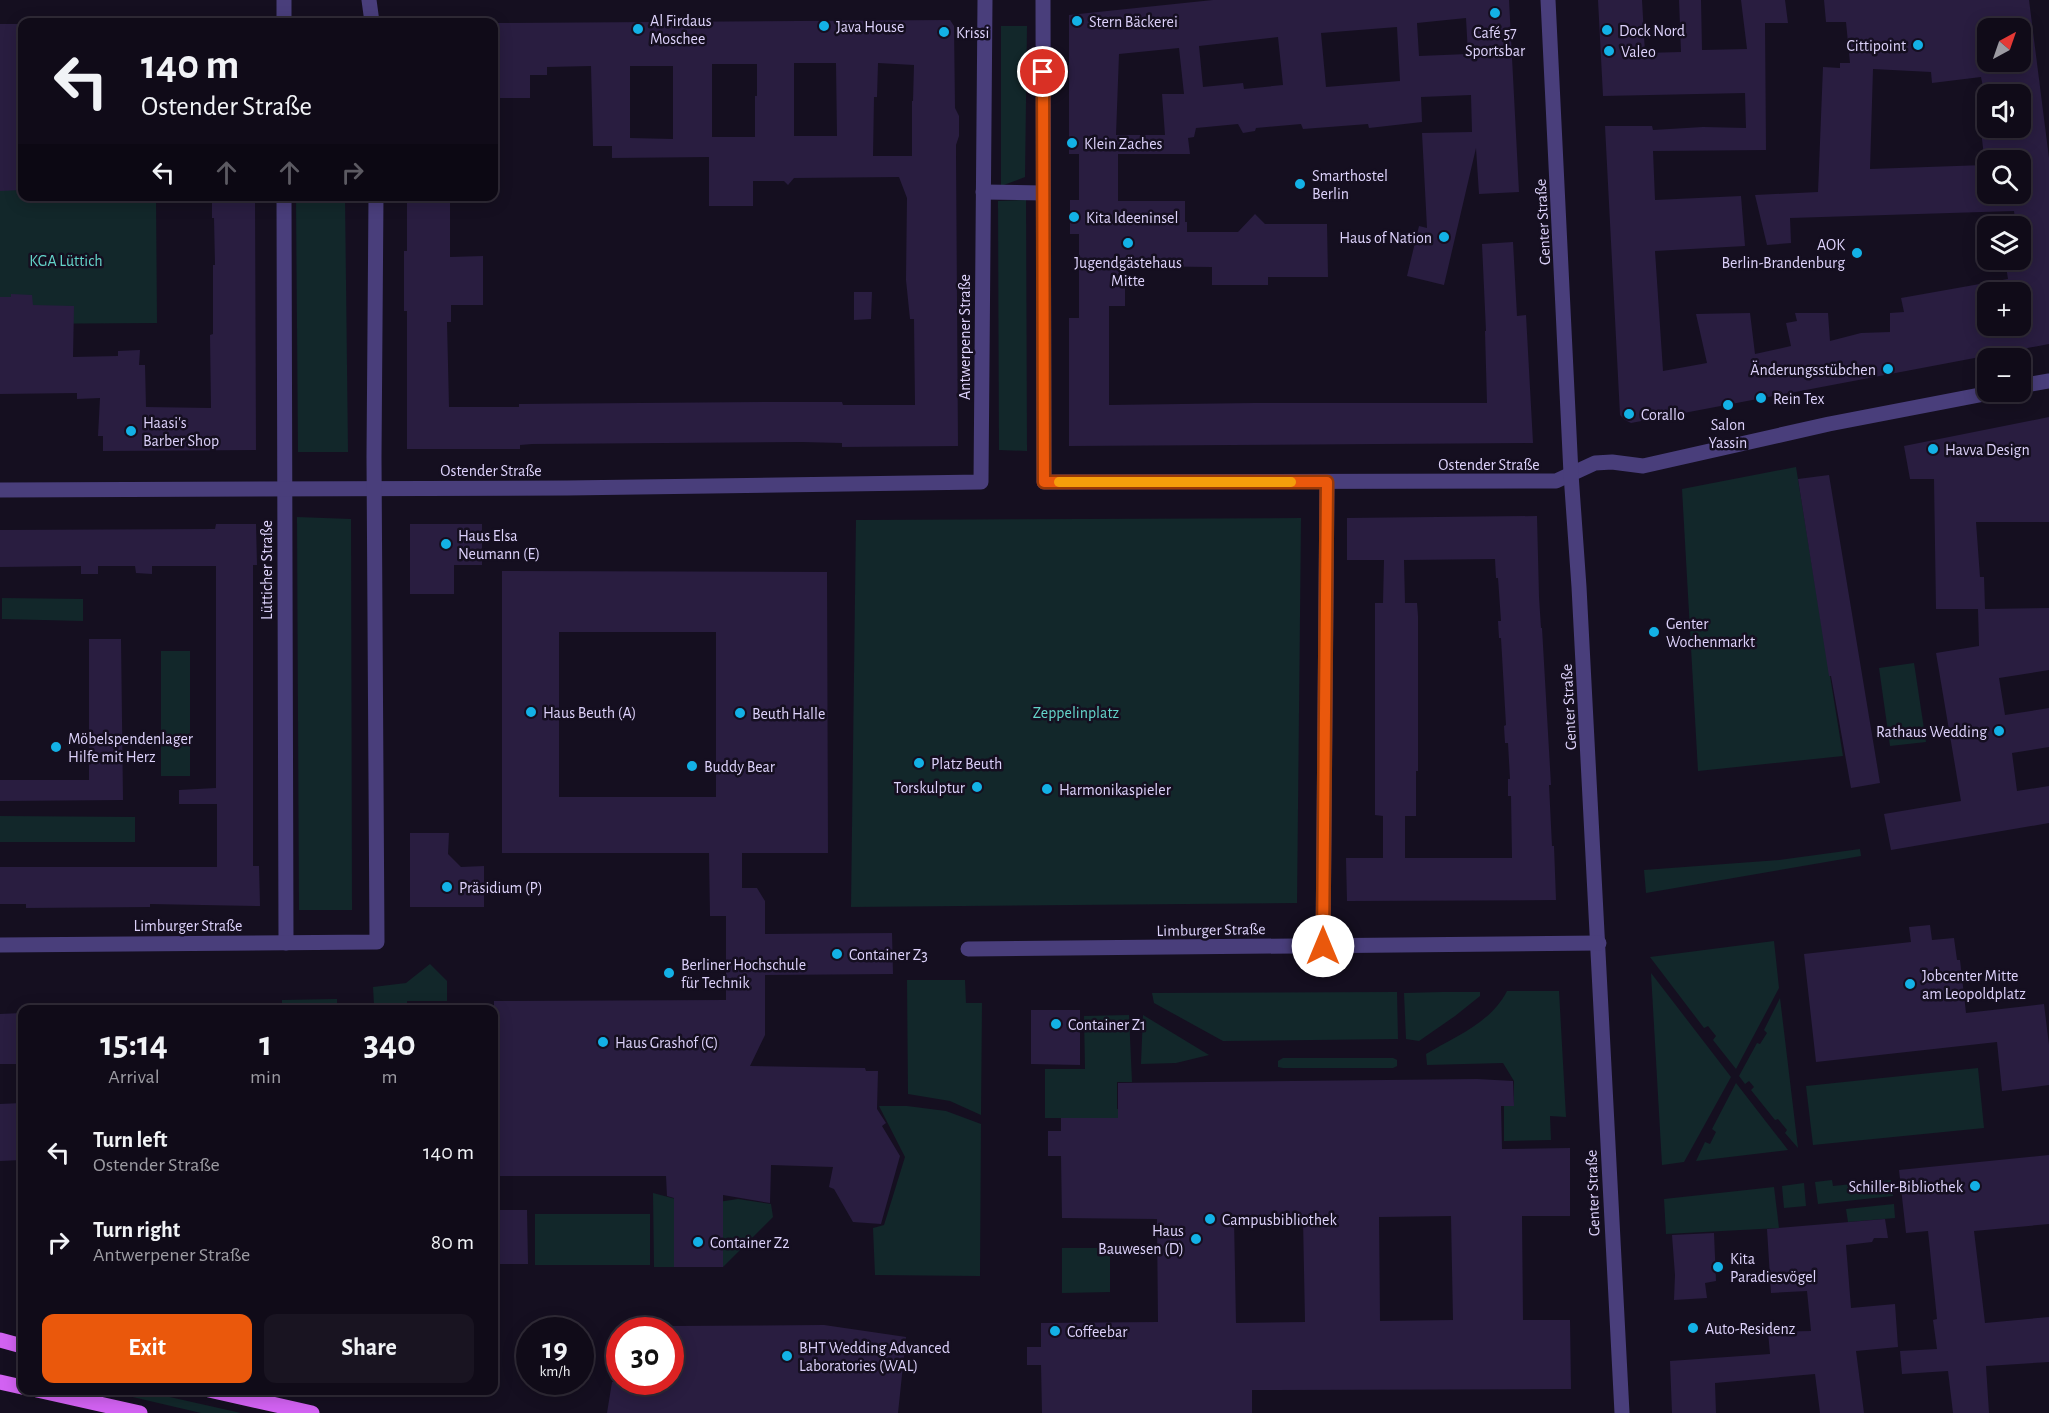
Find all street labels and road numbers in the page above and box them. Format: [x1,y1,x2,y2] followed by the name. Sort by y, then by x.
[1533,178,1553,265] street label: Genter Straße
[957,274,973,400] street label: Antwerpener Straße
[1438,457,1540,473] street label: Ostender Straße
[440,463,542,479] street label: Ostender Straße
[259,520,275,620] street label: Lütticher Straße
[1559,663,1579,750] street label: Genter Straße
[134,918,243,934] street label: Limburger Straße
[1156,921,1266,939] street label: Limburger Straße
[1583,1150,1603,1236] street label: Genter Straße

